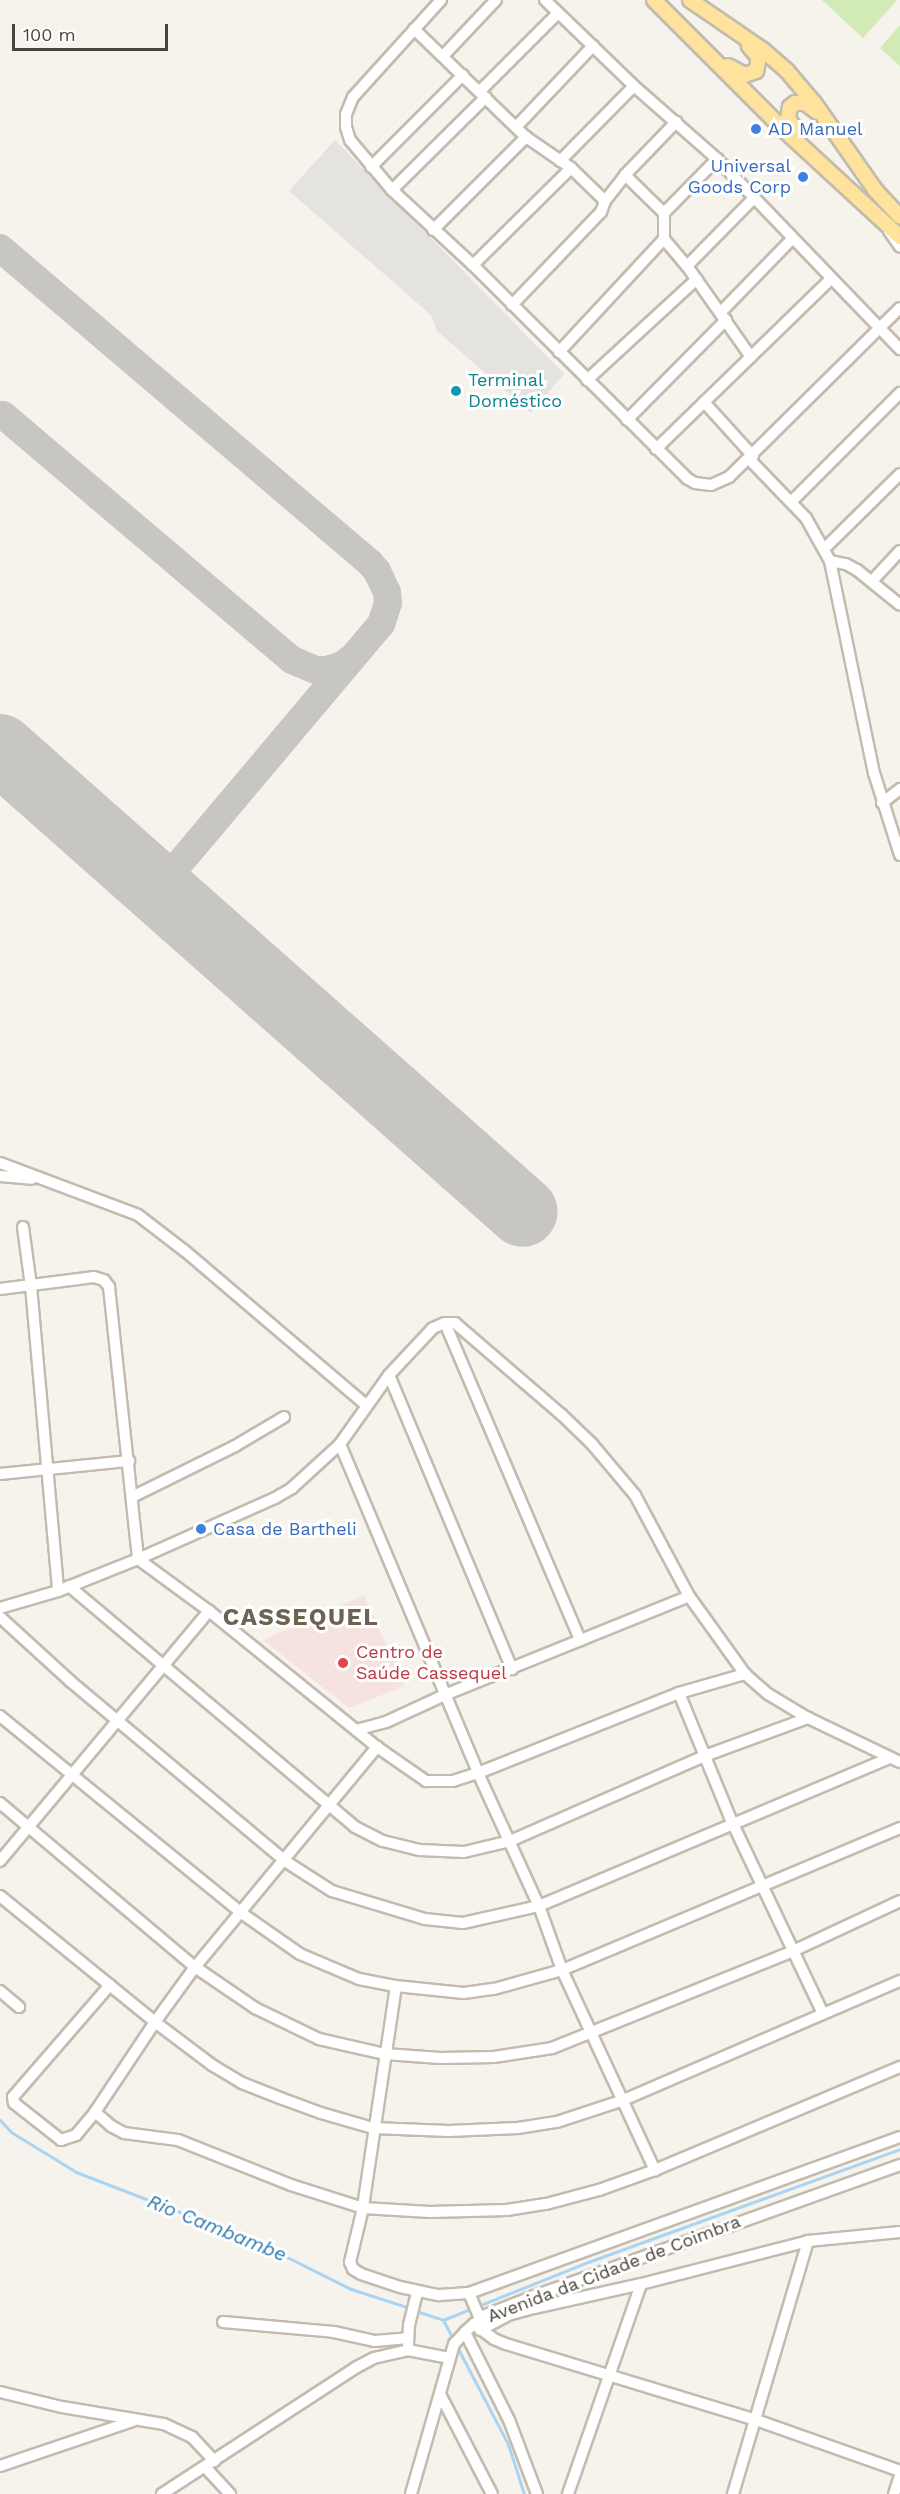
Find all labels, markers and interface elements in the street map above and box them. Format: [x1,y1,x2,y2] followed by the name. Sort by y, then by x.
[15,12,171,50] scale bar
[23,24,76,45] text: 100 m
[768,118,863,140] place label: AD Manuel
[749,122,763,136] marker: AD Manuel
[688,156,791,198] place label: Universal Goods Corp
[796,170,810,184] marker: Universal Goods Corp
[468,370,562,412] place label: Terminal Doméstico
[449,384,463,398] marker: Terminal Doméstico
[213,1518,357,1540] place label: Casa de Bartheli
[194,1522,208,1536] marker: Casa de Bartheli
[223,1604,379,1632] district label: CASSEQUEL
[356,1642,507,1684] place label: Centro de Saúde Cassequel
[334,1654,352,1672] marker: Centro de Saúde Cassequel
[144,2189,290,2267] water label: Rio Cambambe
[484,2211,744,2327] street label: Avenida da Cidade de Coimbra

